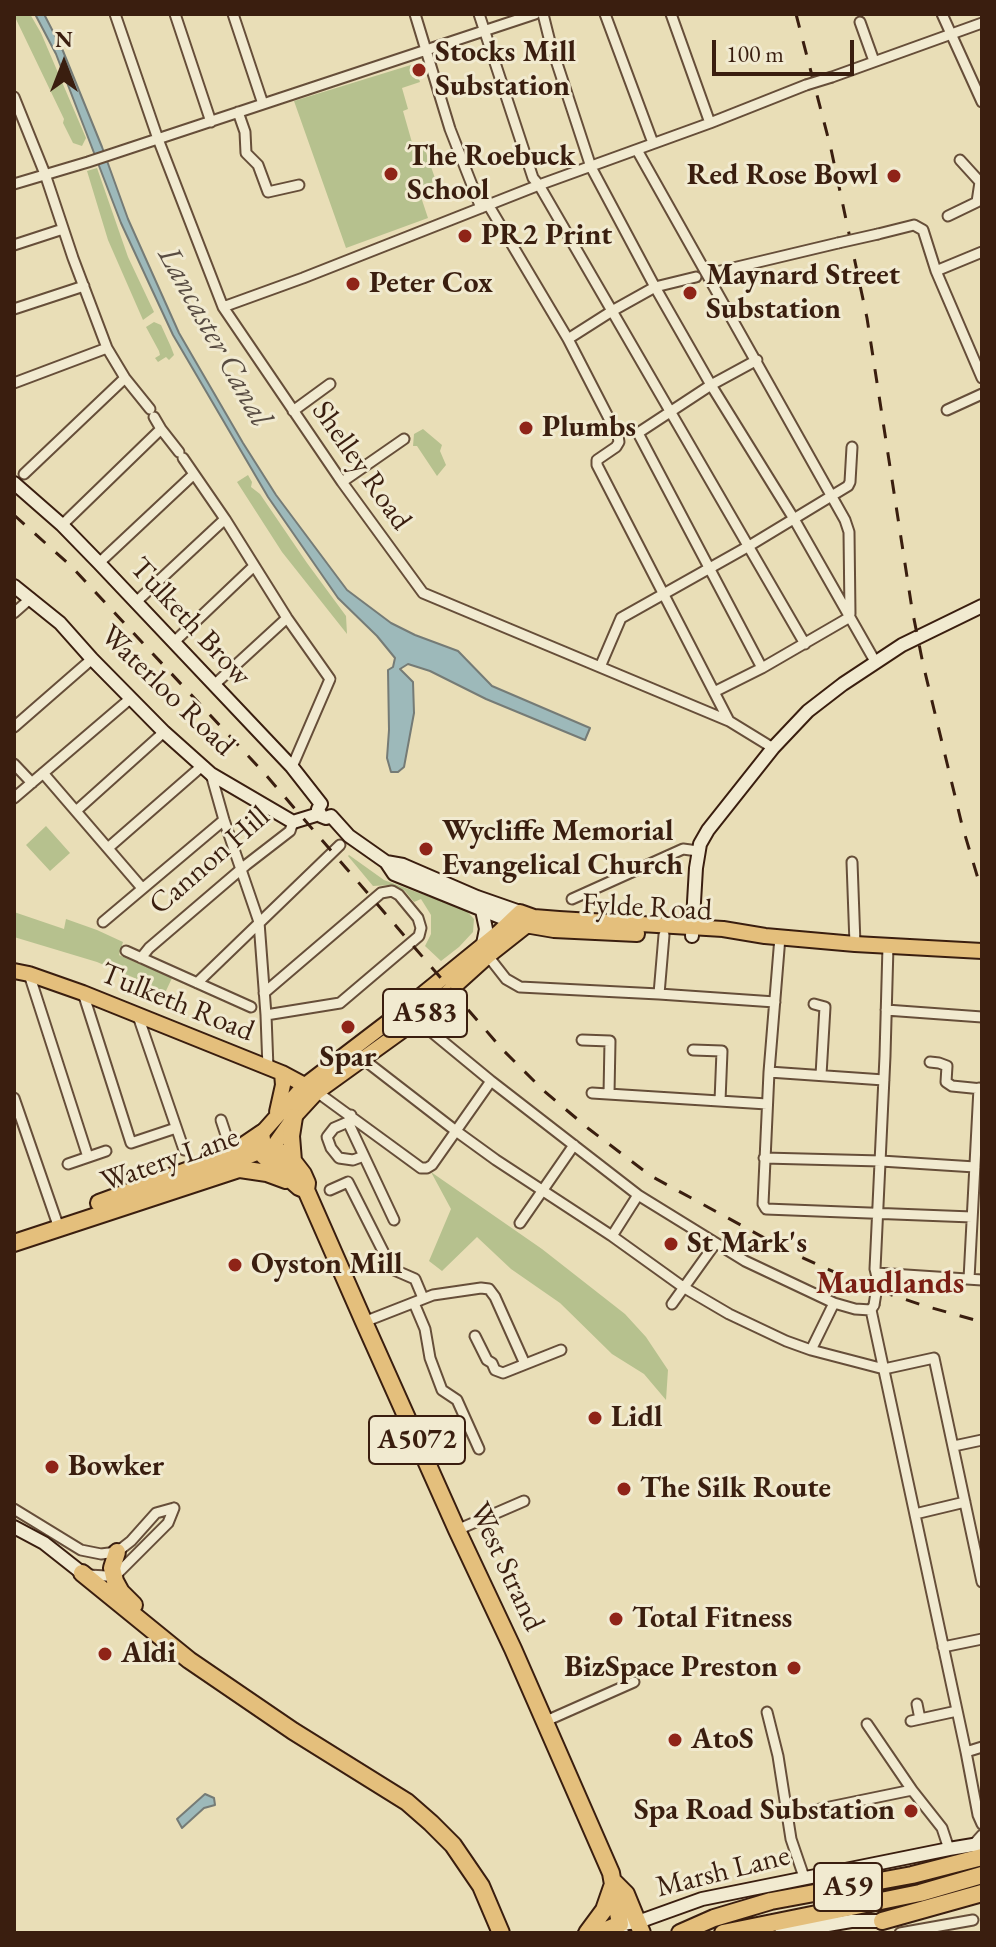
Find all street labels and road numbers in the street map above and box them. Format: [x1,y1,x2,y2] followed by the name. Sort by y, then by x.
[303,395,419,537] street label: Shelley Road
[121,550,259,694] street label: Tulketh Brow
[92,618,242,764] street label: Waterloo Road
[142,799,278,923] street label: Cannon Hill
[581,887,713,929] street label: Fylde Road
[95,956,259,1050] street label: Tulketh Road
[383,989,467,1037] road number: A583
[96,1120,244,1200] street label: Watery Lane
[369,1416,465,1464] road number: A5072
[461,1497,551,1637] street label: West Strand
[652,1838,794,1906] street label: Marsh Lane
[814,1863,882,1911] road number: A59

